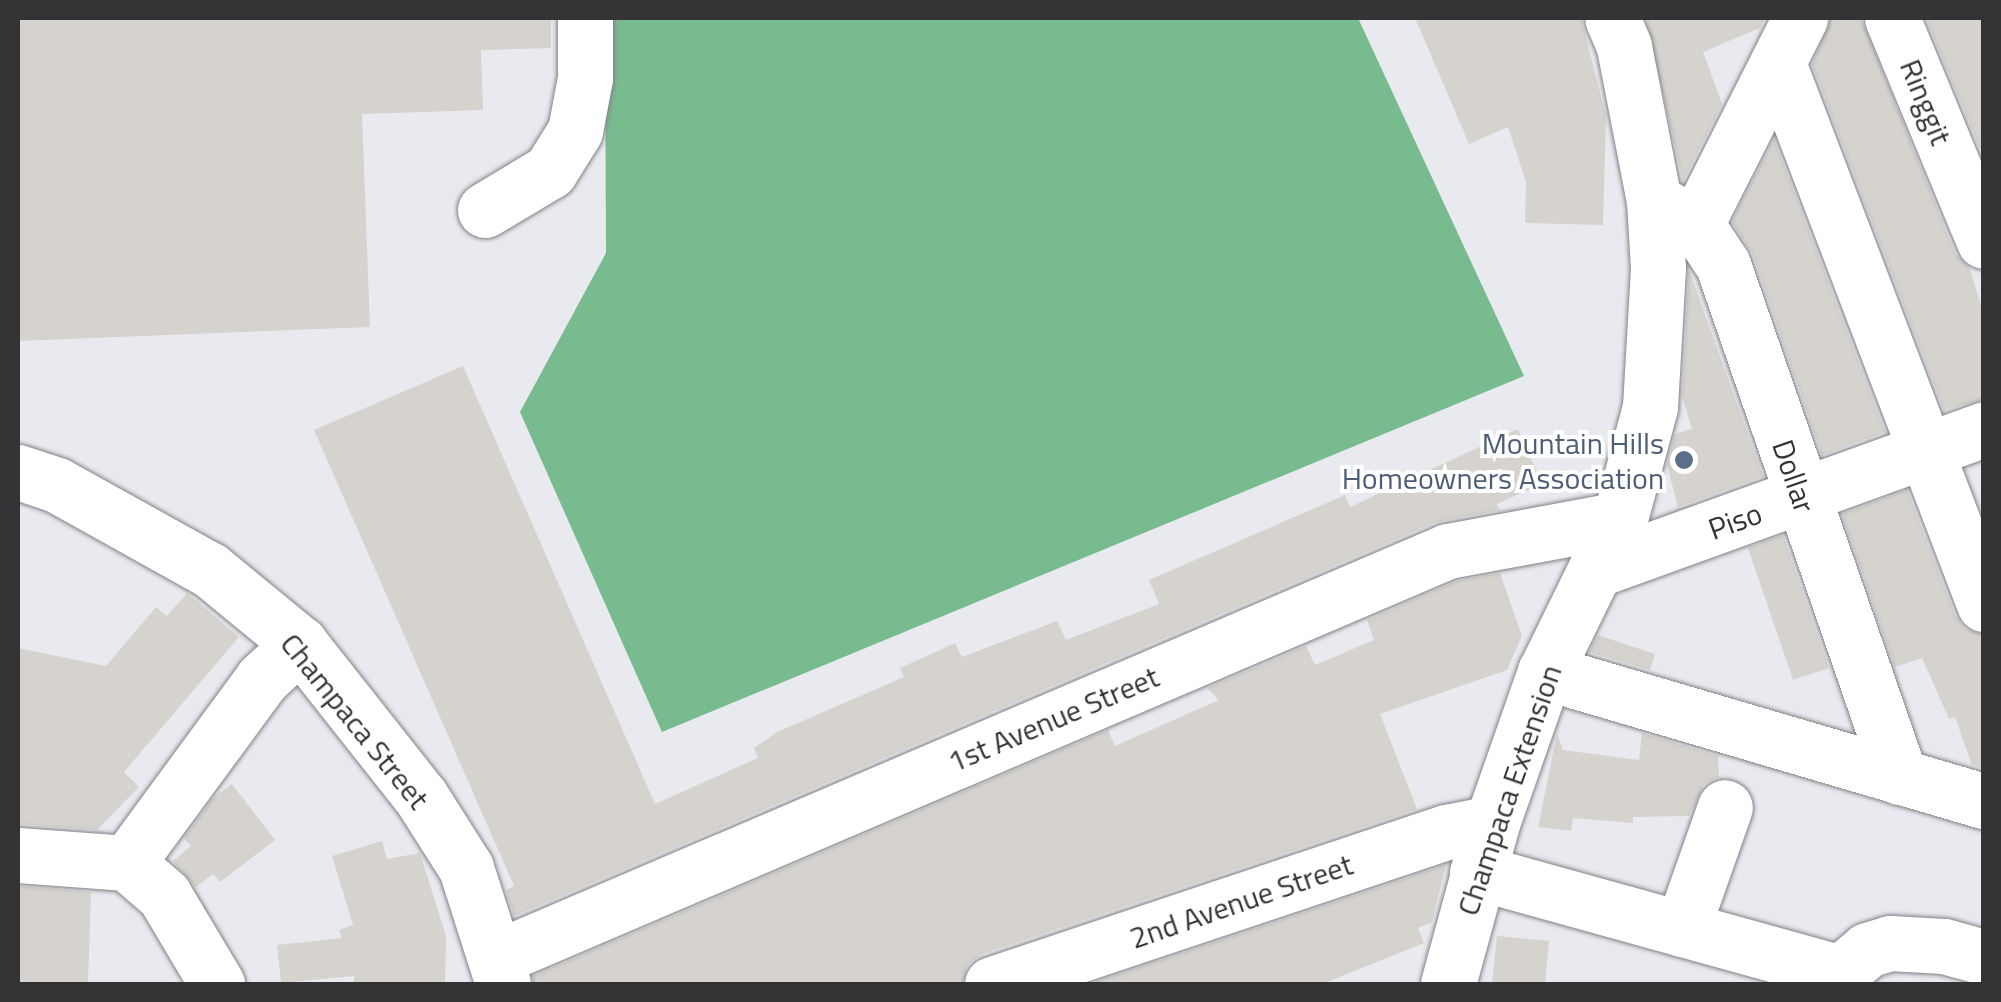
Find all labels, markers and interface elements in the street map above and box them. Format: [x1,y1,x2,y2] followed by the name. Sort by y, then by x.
[1893,54,1959,150] street label: Ringgit
[1342,425,1664,496] place label: Mountain Hills Homeowners Association
[1765,435,1823,517] street label: Dollar
[1673,449,1695,471] marker: Mountain Hills Homeowners Association
[1703,495,1767,547] street label: Piso
[273,626,437,816] street label: Champaca Street
[942,658,1164,780] street label: 1st Avenue Street
[1449,660,1569,920] street label: Champaca Extension
[1125,846,1357,956] street label: 2nd Avenue Street

